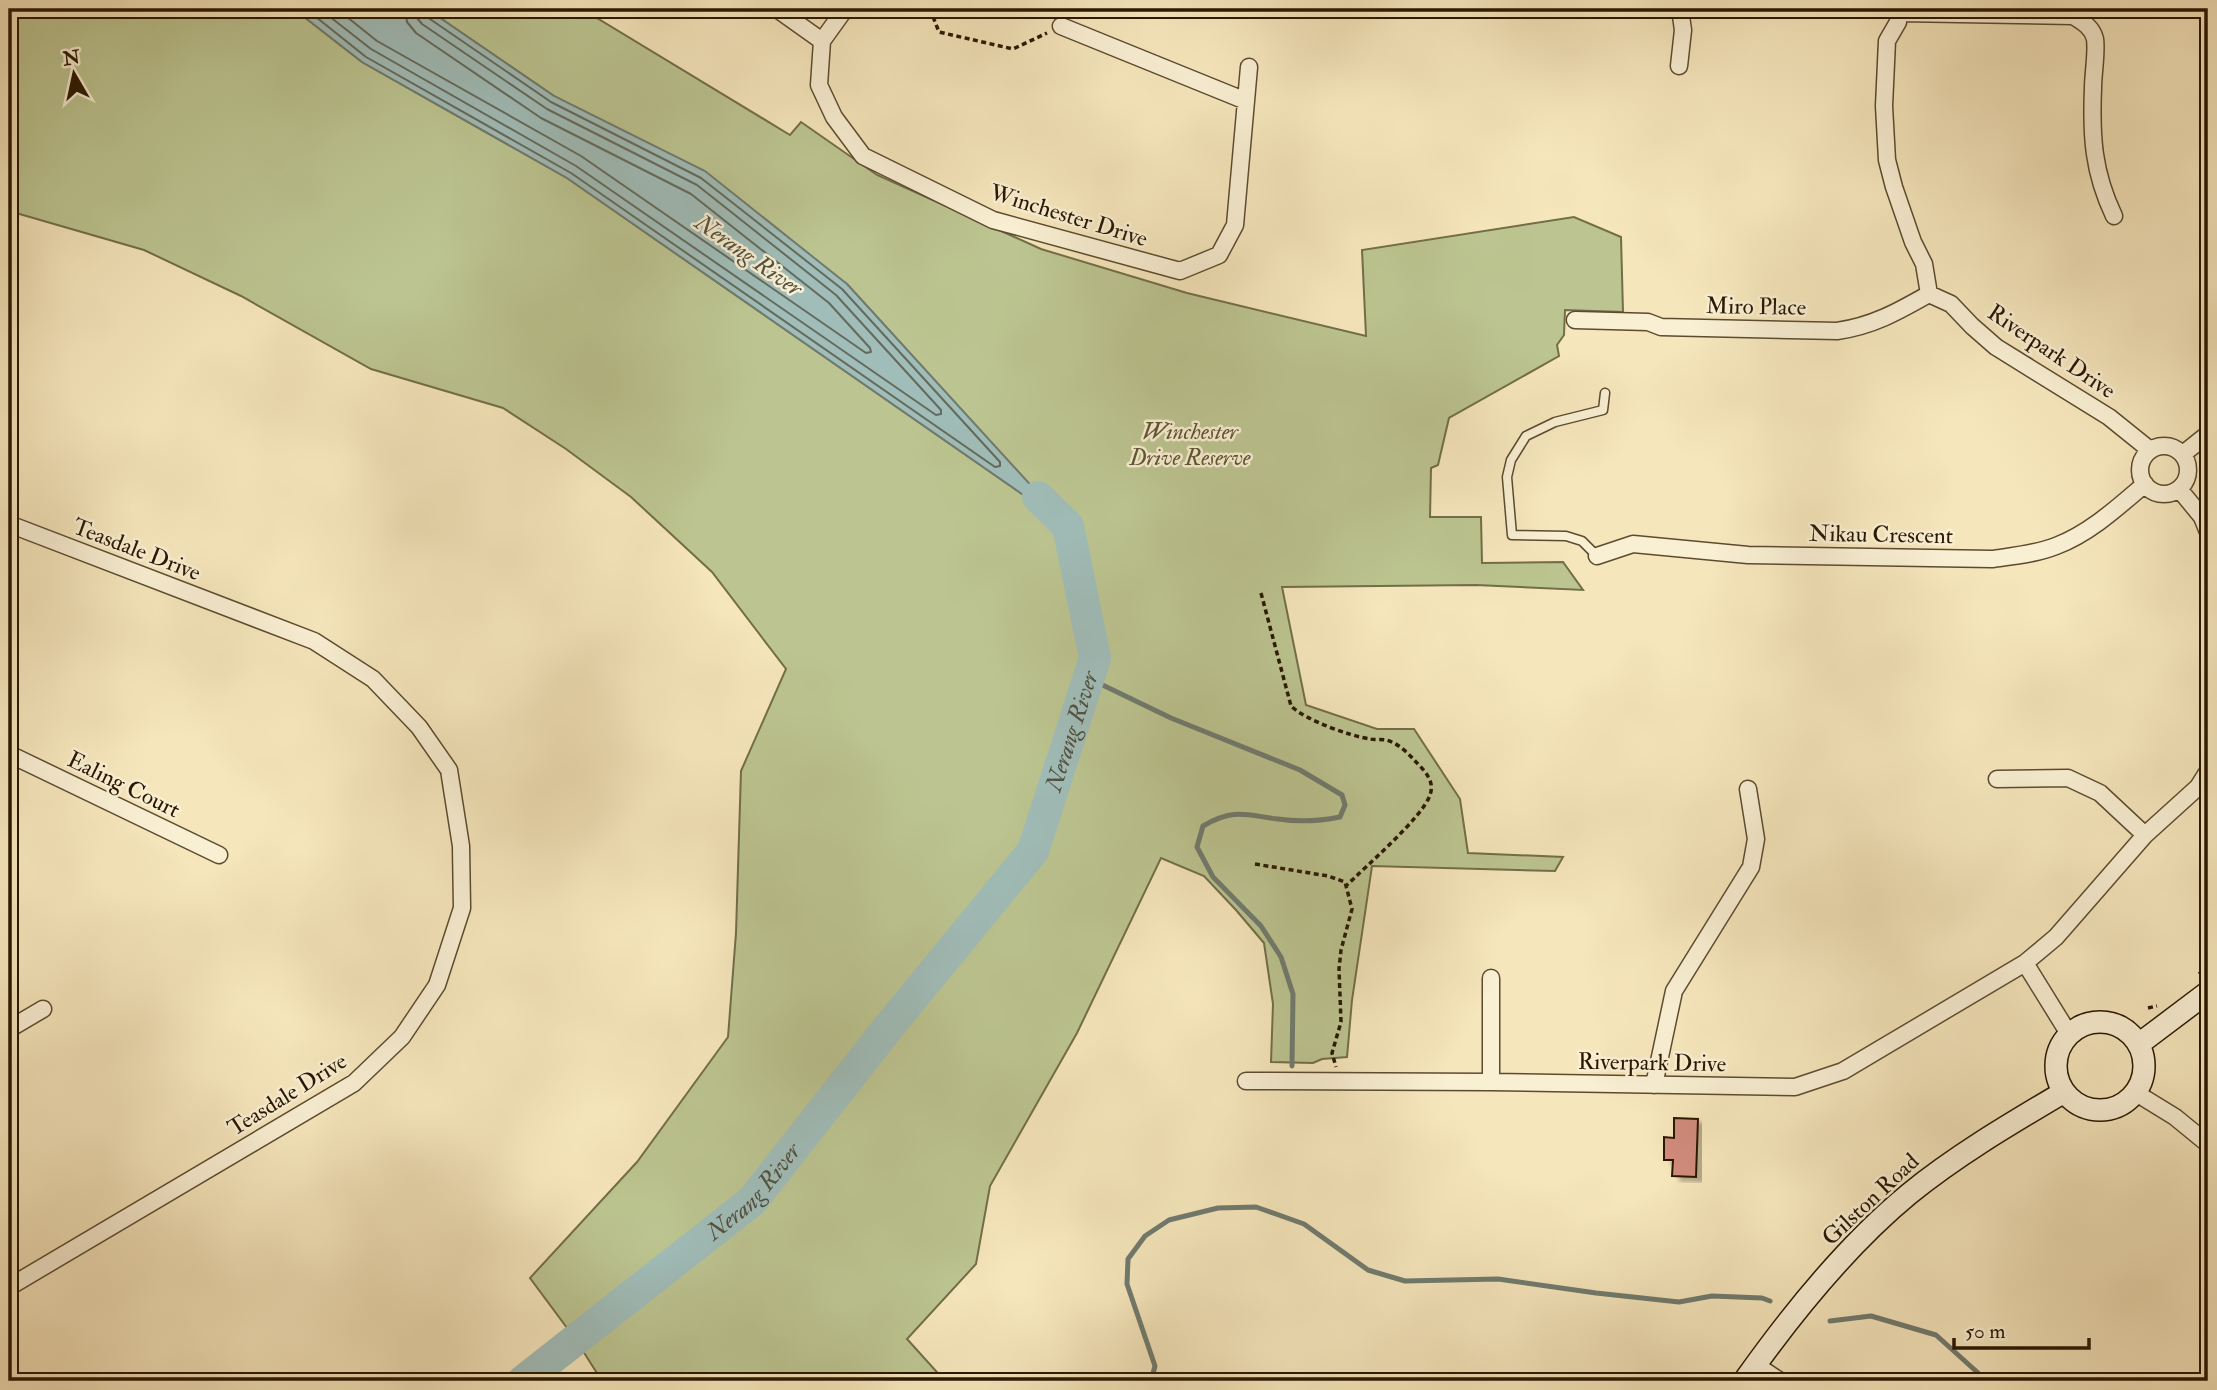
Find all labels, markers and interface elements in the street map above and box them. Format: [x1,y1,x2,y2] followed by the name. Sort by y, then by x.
[38,38,108,108] north arrow
[60,45,83,72] text: N
[986,177,1152,253] street label: Winchester Drive
[687,206,809,304] water label: Nerang River
[1706,291,1807,322] street label: Miro Place
[1982,298,2122,406] street label: Riverpark Drive
[1129,417,1251,472] park label: Winchester Drive Reserve
[69,512,205,587] street label: Teasdale Drive
[1809,519,1953,550] street label: Nikau Crescent
[1038,666,1106,797] water label: Nerang River
[63,745,185,824] street label: Ealing Court
[222,1046,352,1142] street label: Teasdale Drive
[1577,1047,1727,1079] street label: Riverpark Drive
[698,1136,808,1248] water label: Nerang River
[1816,1147,1925,1252] street label: Gilston Road
[1954,1306,2089,1350] scale bar
[1965,1318,2006,1345] text: 50 m

